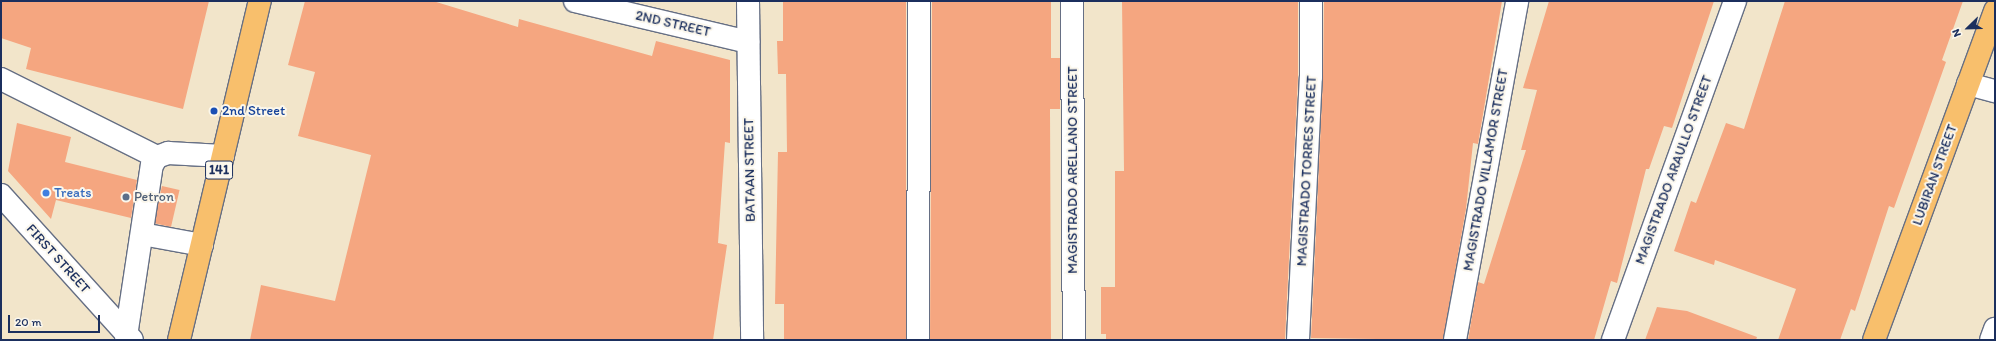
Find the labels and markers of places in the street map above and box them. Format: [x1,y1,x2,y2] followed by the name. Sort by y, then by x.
[222,103,285,119] place label: 2nd Street
[209,106,219,116] marker: 2nd Street
[54,185,92,201] place label: Treats
[41,188,51,198] marker: Treats
[134,189,174,205] place label: Petron
[121,192,131,202] marker: Petron

